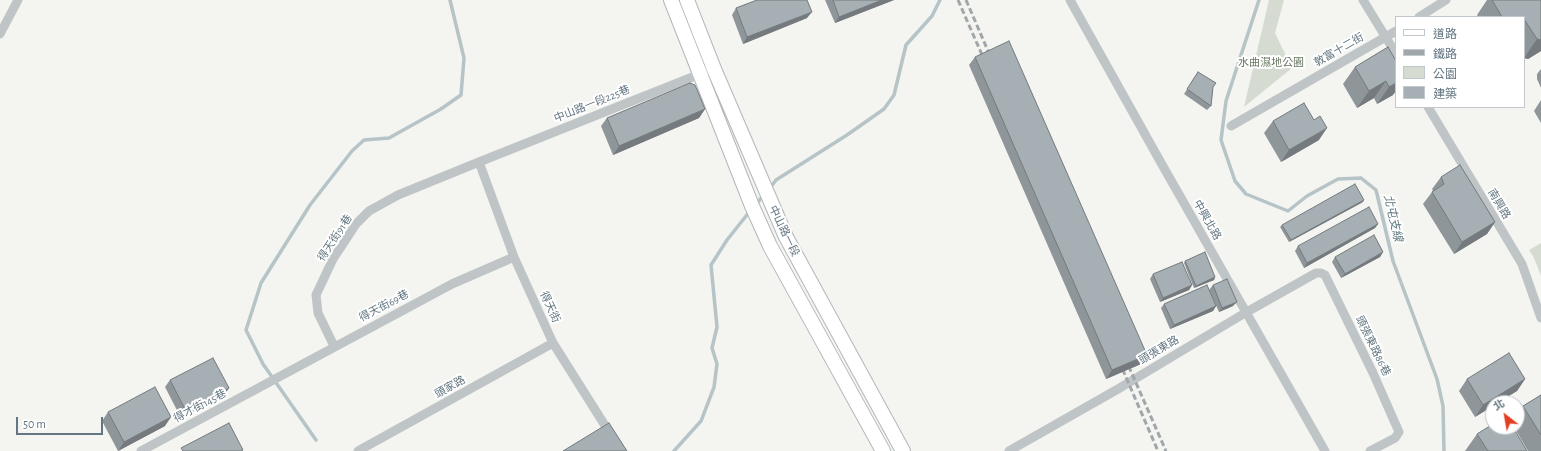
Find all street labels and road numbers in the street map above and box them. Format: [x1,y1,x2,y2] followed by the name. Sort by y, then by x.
[1312,31,1366,69] street label: 敦富十二街
[552,83,632,125] street label: 中山路一段225巷
[1485,186,1513,222] street label: 南興路
[1190,198,1224,242] street label: 中興北路
[766,203,802,259] street label: 中山路一段
[315,212,355,264] street label: 得天街91巷
[357,287,411,325] street label: 得天街69巷
[537,289,563,325] street label: 得天街
[1353,314,1393,378] street label: 頭張東路86巷
[1137,333,1181,367] street label: 頭張東路
[432,373,468,401] street label: 頭家路
[171,387,229,425] street label: 得才街145巷

